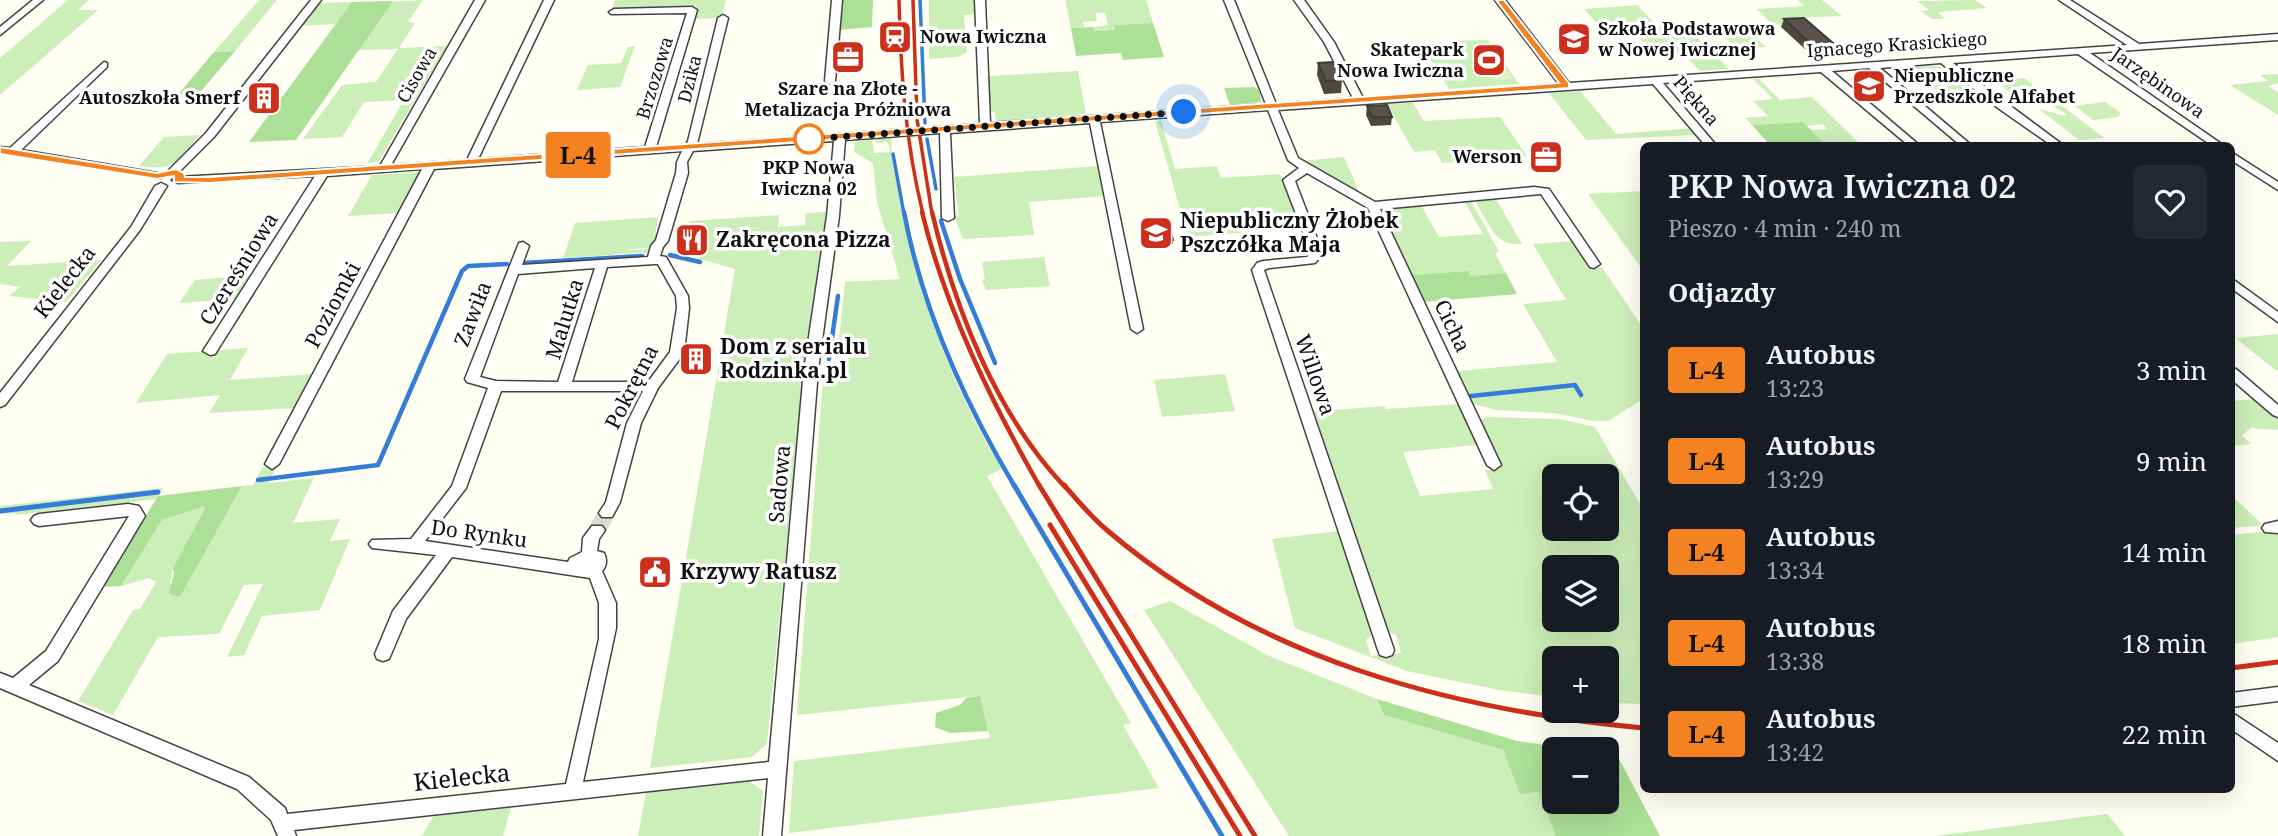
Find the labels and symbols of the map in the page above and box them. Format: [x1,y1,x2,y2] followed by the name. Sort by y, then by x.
[1597,16,1776,61] place label: Szkoła Podstawowa w Nowej Iwicznej
[876,18,914,56] station icon: Nowa Iwiczna
[1555,20,1593,58] school or university icon: Szkoła Podstawowa w Nowej Iwicznej
[920,24,1047,48] place label: Nowa Iwiczna
[1806,26,1988,62] street label: Ignacego Krasickiego
[630,34,678,122] street label: Brzozowa
[1337,37,1465,82] place label: Skatepark Nowa Iwiczna
[829,38,867,76] office icon: Szare na Złote - Metalizacja Próżniowa
[1470,41,1508,79] sports icon: Skatepark Nowa Iwiczna
[2107,41,2210,123] street label: Jarzębinowa
[390,42,442,107] street label: Cisowa
[671,52,707,105] street label: Dzika
[1894,63,2075,108] place label: Niepubliczne Przedszkole Alfabet
[1850,67,1888,105] school or university icon: Niepubliczne Przedszkole Alfabet
[1668,70,1725,130] street label: Piękna
[745,76,952,121] place label: Szare na Złote - Metalizacja Próżniowa
[245,79,283,117] building icon: Autoszkoła Smerf
[79,85,242,109] place label: Autoszkoła Smerf
[1166,94,1201,129] your location
[794,124,824,154] marker: PKP Nowa Iwiczna 02
[538,132,618,178] line badge: L-4
[1527,138,1565,176] office icon: Werson
[1452,144,1522,168] place label: Werson
[761,155,857,200] place label: PKP Nowa Iwiczna 02
[1180,206,1399,258] place label: Niepubliczny Żłobek Pszczółka Maja
[192,207,284,330] street label: Czereśniowa
[1137,214,1175,252] school or university icon: Niepubliczny Żłobek Pszczółka Maja
[673,221,711,259] restaurant icon: Zakręcona Pizza
[716,225,891,253] place label: Zakręcona Pizza
[27,239,101,323] street label: Kielecka
[298,257,366,352] street label: Poziomki
[539,275,590,362] street label: Malutka
[447,277,497,350] street label: Zawiła
[1428,295,1478,356] street label: Cicha
[1289,331,1343,419] street label: Willowa
[720,332,866,384] place label: Dom z serialu Rodzinka.pl
[598,340,664,433] street label: Pokrętna
[677,340,715,378] building icon: Dom z serialu Rodzinka.pl
[762,444,796,524] street label: Sadowa
[429,512,529,554] street label: Do Rynku
[636,553,674,591] public building icon: Krzywy Ratusz
[680,557,837,585] place label: Krzywy Ratusz
[412,755,512,798] street label: Kielecka

